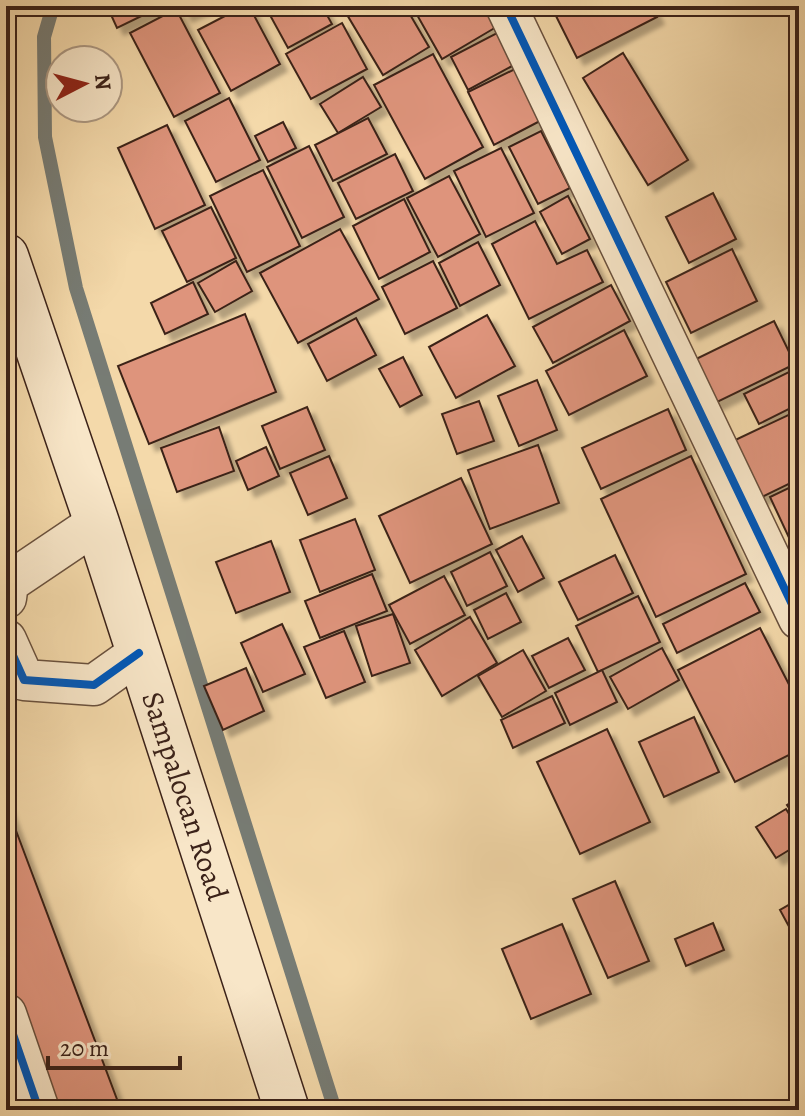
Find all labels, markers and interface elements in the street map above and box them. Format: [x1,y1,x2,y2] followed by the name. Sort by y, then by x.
[44,44,124,124] north arrow
[87,72,119,92] text: N
[132,686,238,906] street label: Sampalocan Road
[48,1020,180,1070] scale bar
[60,1032,109,1064] text: 20 m

